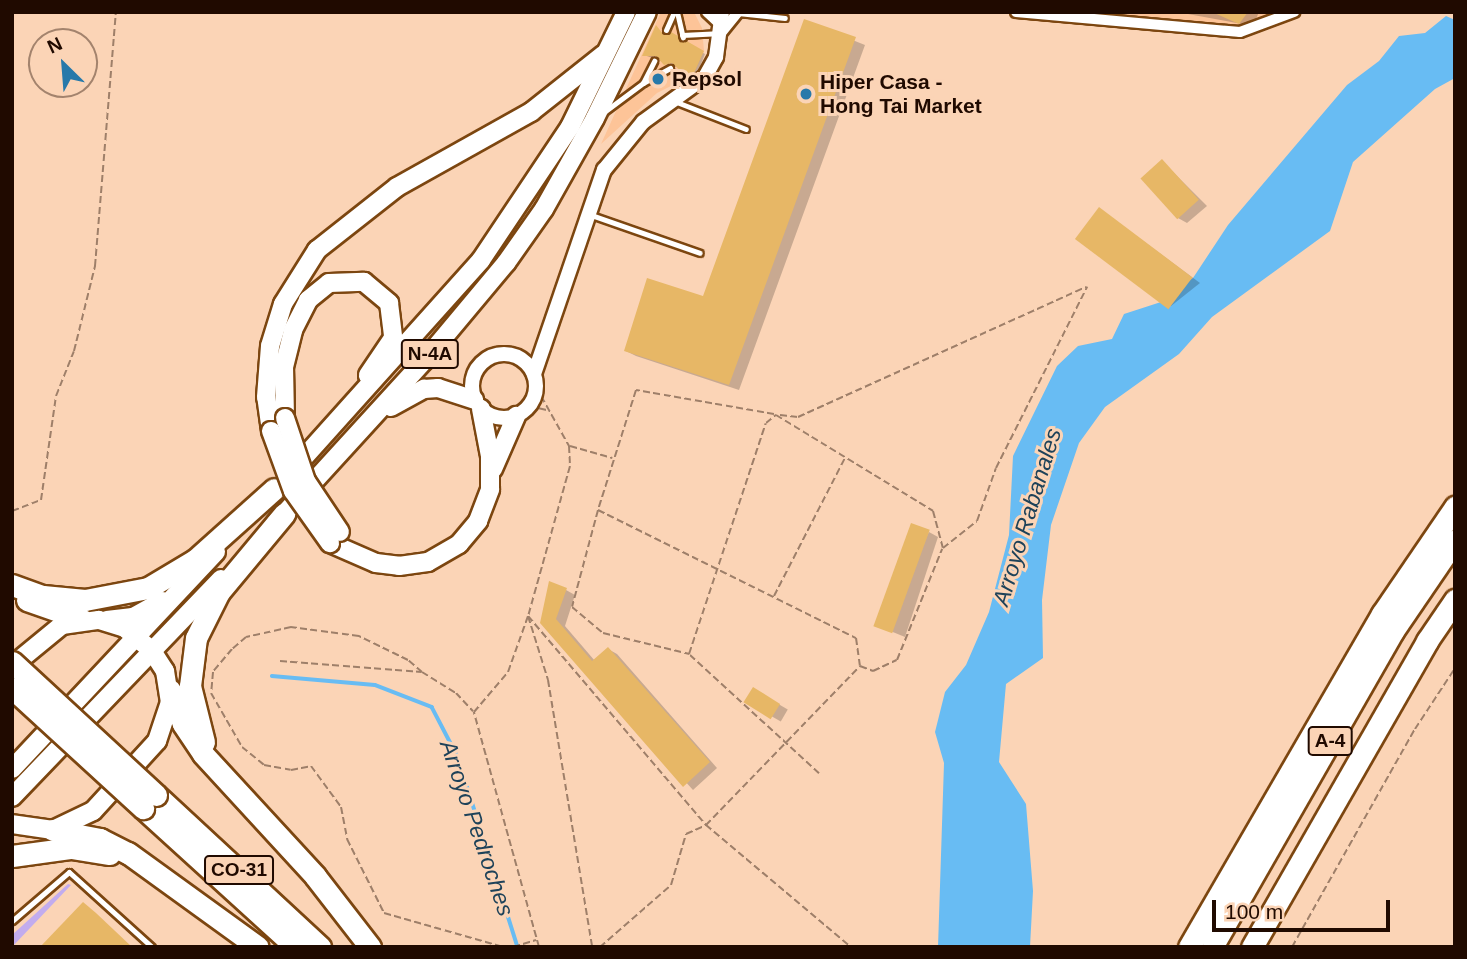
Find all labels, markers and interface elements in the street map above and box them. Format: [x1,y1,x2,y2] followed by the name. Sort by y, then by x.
[28,28,98,98] north arrow
[44,33,65,58] text: N
[672,66,742,92] place label: Repsol
[820,69,982,119] place label: Hiper Casa - Hong Tai Market
[650,71,666,87] marker: Repsol
[798,86,814,102] marker: Hiper Casa - Hong Tai Market
[400,338,460,370] road number: N-4A
[987,425,1067,609] water label: Arroyo Rabanales
[1307,726,1353,756] road number: A-4
[434,736,520,920] water label: Arroyo Pedroches
[204,855,274,886] road number: CO-31
[1215,886,1394,930] scale bar
[1225,900,1283,923] text: 100 m

